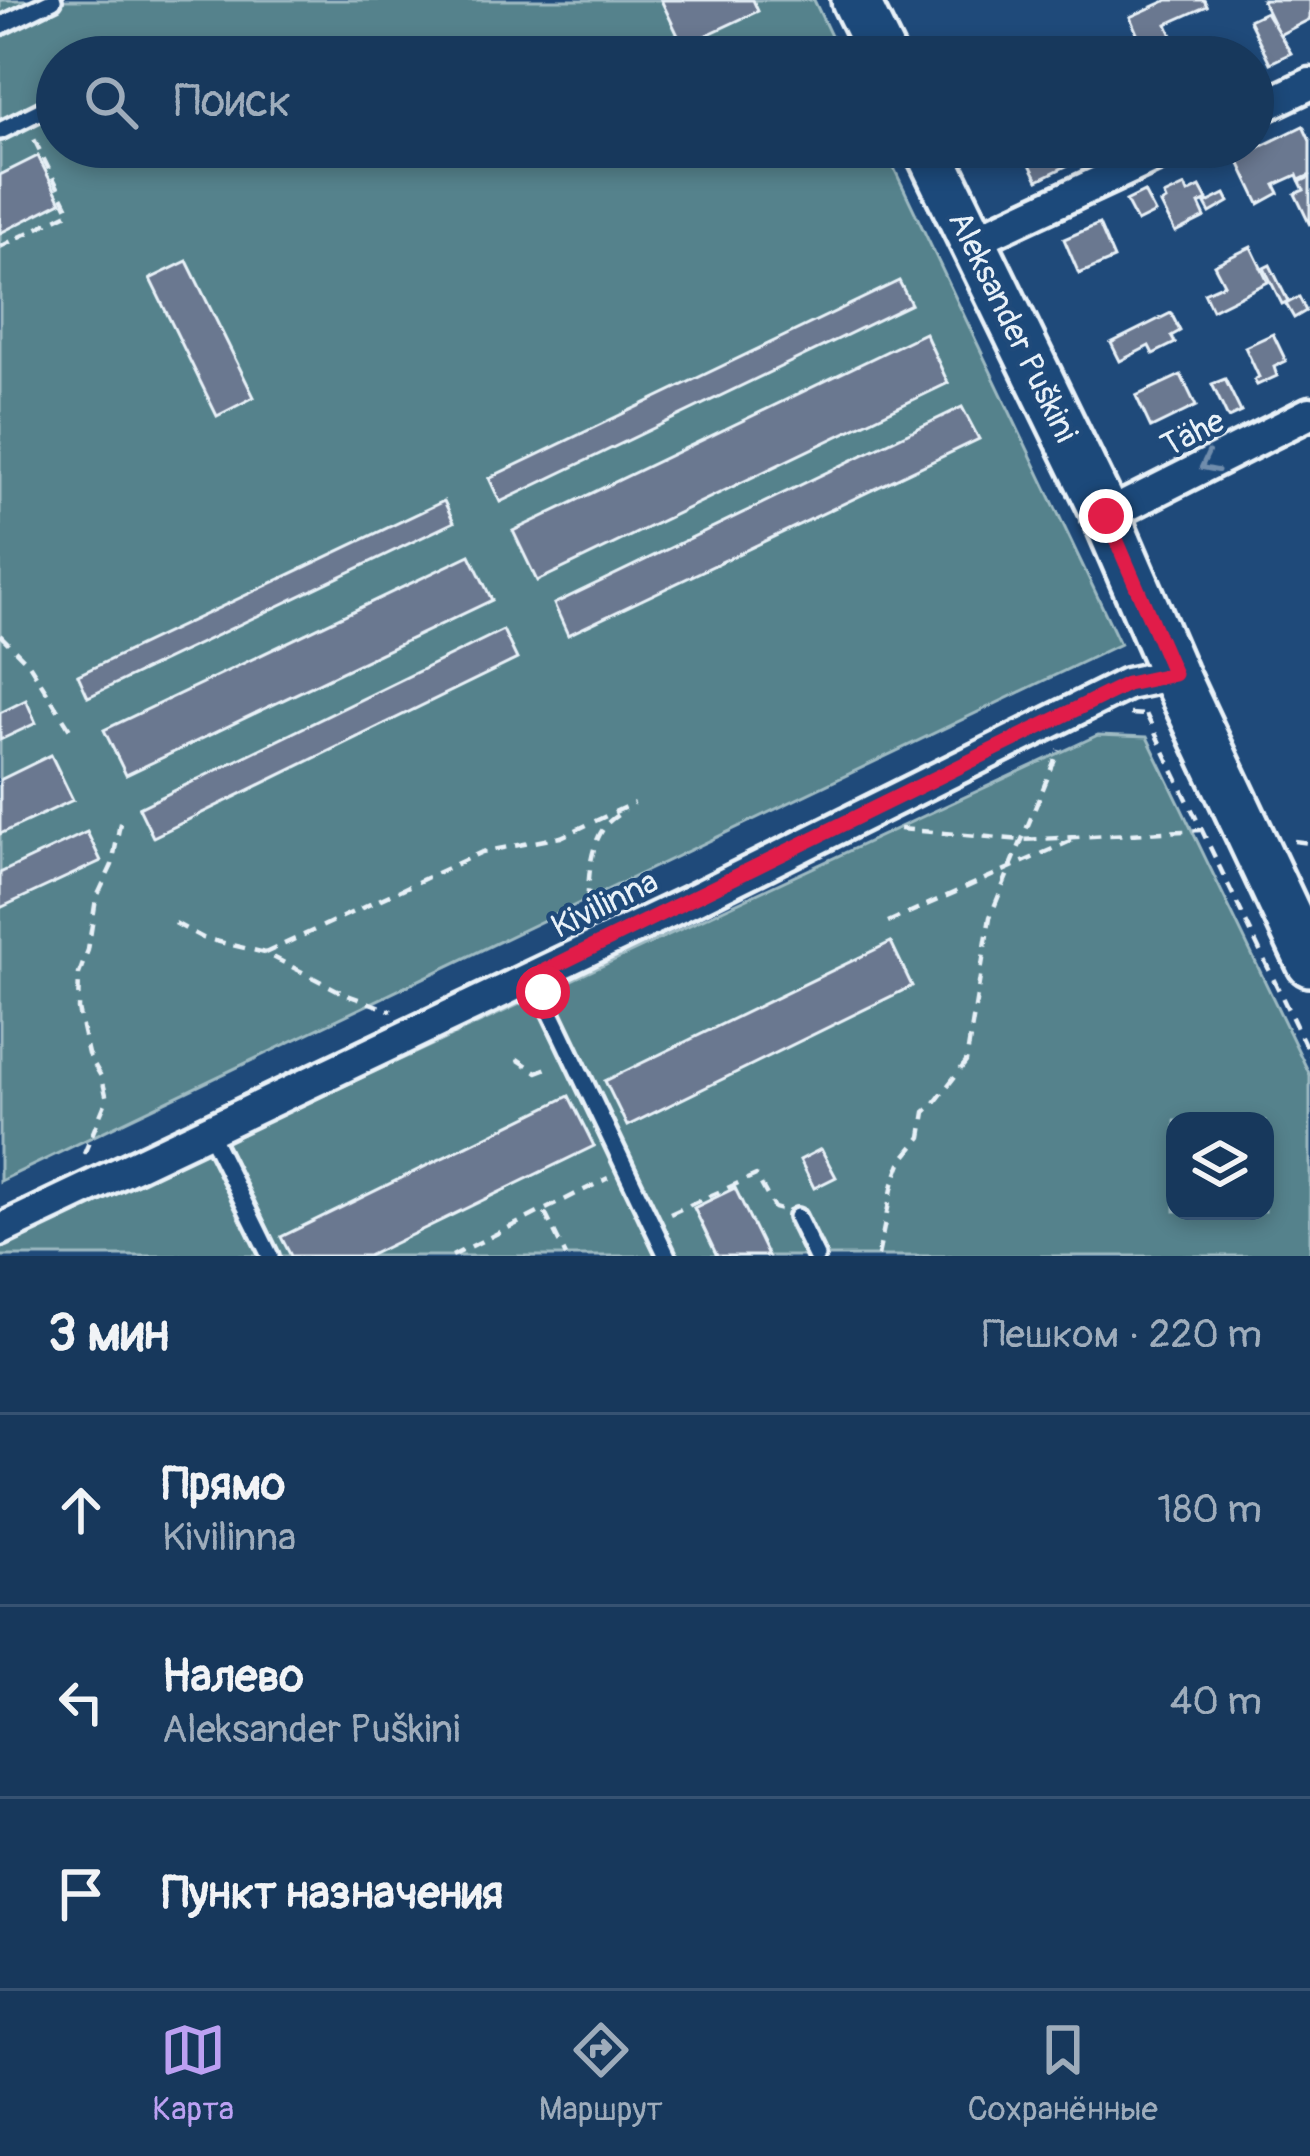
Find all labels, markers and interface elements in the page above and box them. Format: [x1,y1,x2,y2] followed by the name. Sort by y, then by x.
[36,36,1274,168] search box
[78,69,144,135] icon: search
[174,74,291,130] text: Поиск
[939,204,1086,449] street label: Aleksander Puškini
[1154,400,1231,467] street label: Tähe
[1199,450,1220,474] one-way arrow
[1079,489,1133,543] route end
[545,861,665,948] street label: Kivilinna
[516,965,570,1019] route start
[1166,1112,1274,1220] map controls
[1166,1112,1274,1220] button: layers
[48,1302,169,1366] text: 3 мин
[982,1310,1262,1359] text: Пешком · 220 m
[162,1457,285,1513] text: Прямо
[48,1477,114,1543] icon: ahead
[1157,1485,1262,1534] text: 180 m
[162,1513,296,1562] text: Kivilinna
[162,1649,304,1705] text: Налево
[48,1669,114,1735] icon: left
[1170,1677,1262,1726] text: 40 m
[162,1705,460,1754] text: Aleksander Puškini
[48,1861,114,1927] icon: arrive
[162,1866,503,1922] text: Пункт назначения
[152,2017,234,2130] tab: Карта
[539,2017,663,2130] tab: Маршрут
[967,2017,1158,2130] tab: Сохранённые

